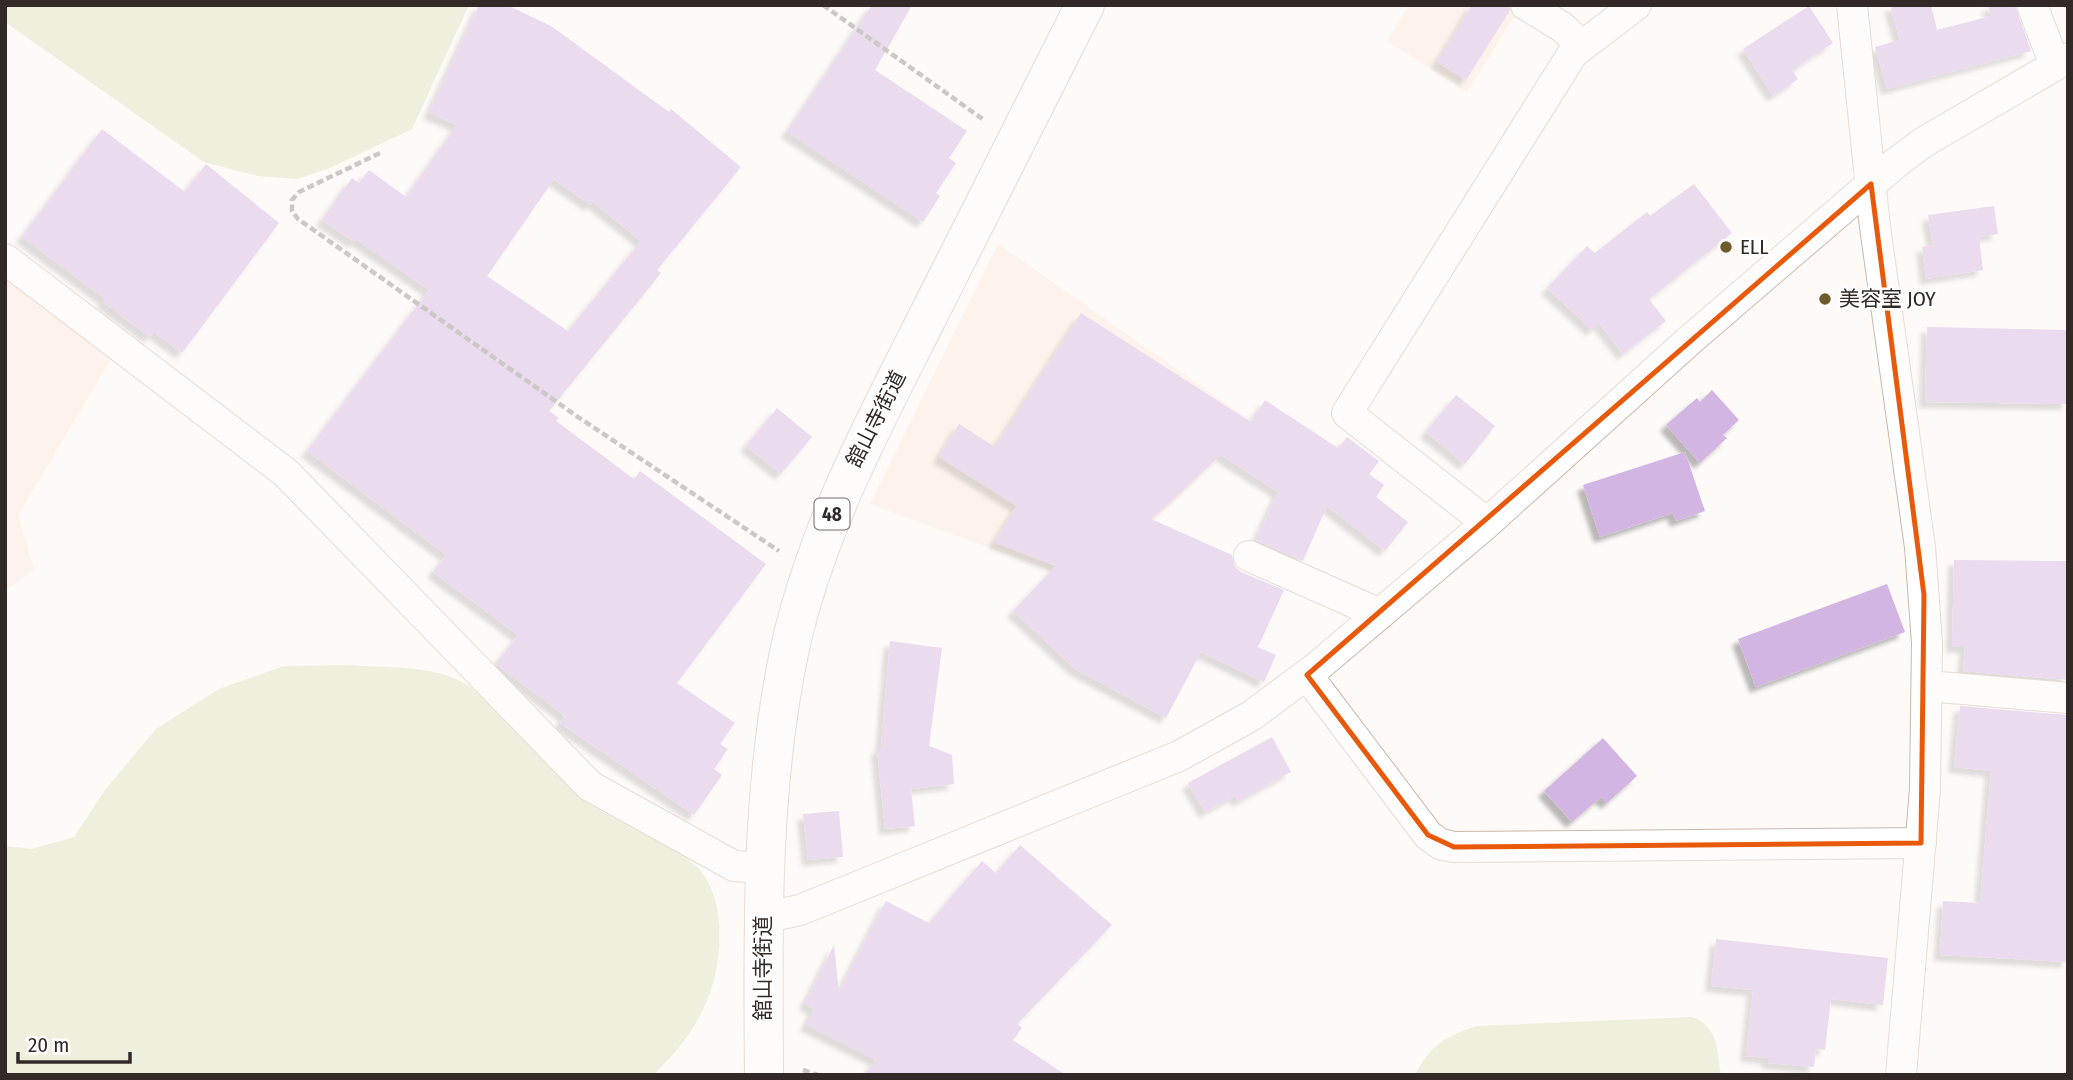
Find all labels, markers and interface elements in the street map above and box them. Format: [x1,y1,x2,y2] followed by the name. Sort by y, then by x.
[1740,234,1769,260] place label: ELL
[1718,239,1734,255] marker: ELL
[1839,286,1936,312] place label: 美容室 JOY
[1817,291,1833,307] marker: 美容室 JOY
[841,366,911,472] street label: 舘山寺街道
[814,499,850,530] road number: 48
[750,916,776,1021] street label: 舘山寺街道
[18,1020,130,1064] scale bar
[28,1032,69,1058] text: 20 m

